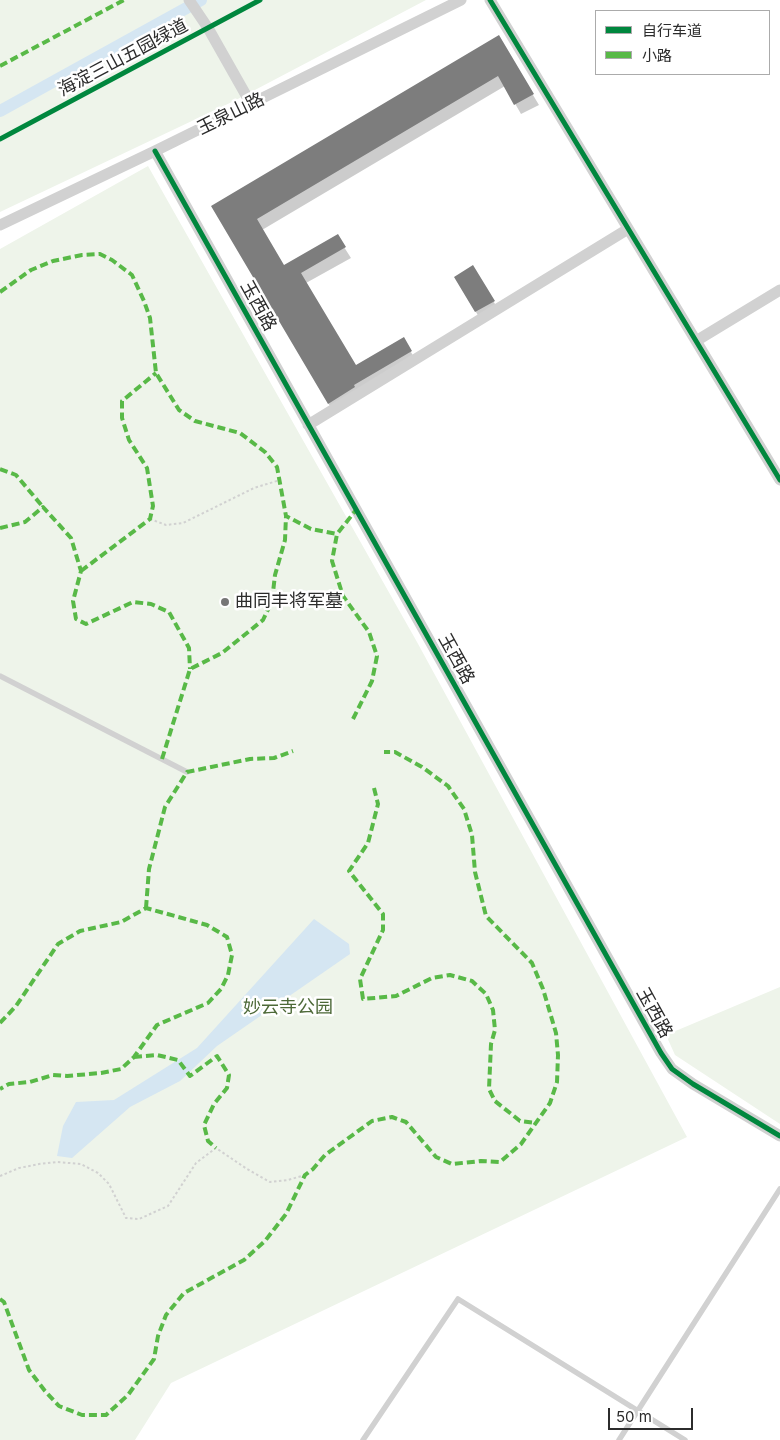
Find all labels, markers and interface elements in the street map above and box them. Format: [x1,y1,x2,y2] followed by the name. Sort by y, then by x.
[595,10,770,75] legend
[54,15,192,101] street label: 海淀三山五园绿道
[642,21,702,40] text: 自行车道
[642,46,672,65] text: 小路
[194,89,268,139] street label: 玉泉山路
[235,277,281,335] street label: 玉西路
[235,591,343,613] place label: 曲同丰将军墓
[219,596,231,608] marker: 曲同丰将军墓
[433,630,479,688] street label: 玉西路
[631,984,677,1042] street label: 玉西路
[243,997,333,1019] park label: 妙云寺公园
[610,1398,695,1430] scale bar
[616,1407,652,1426] text: 50 m

